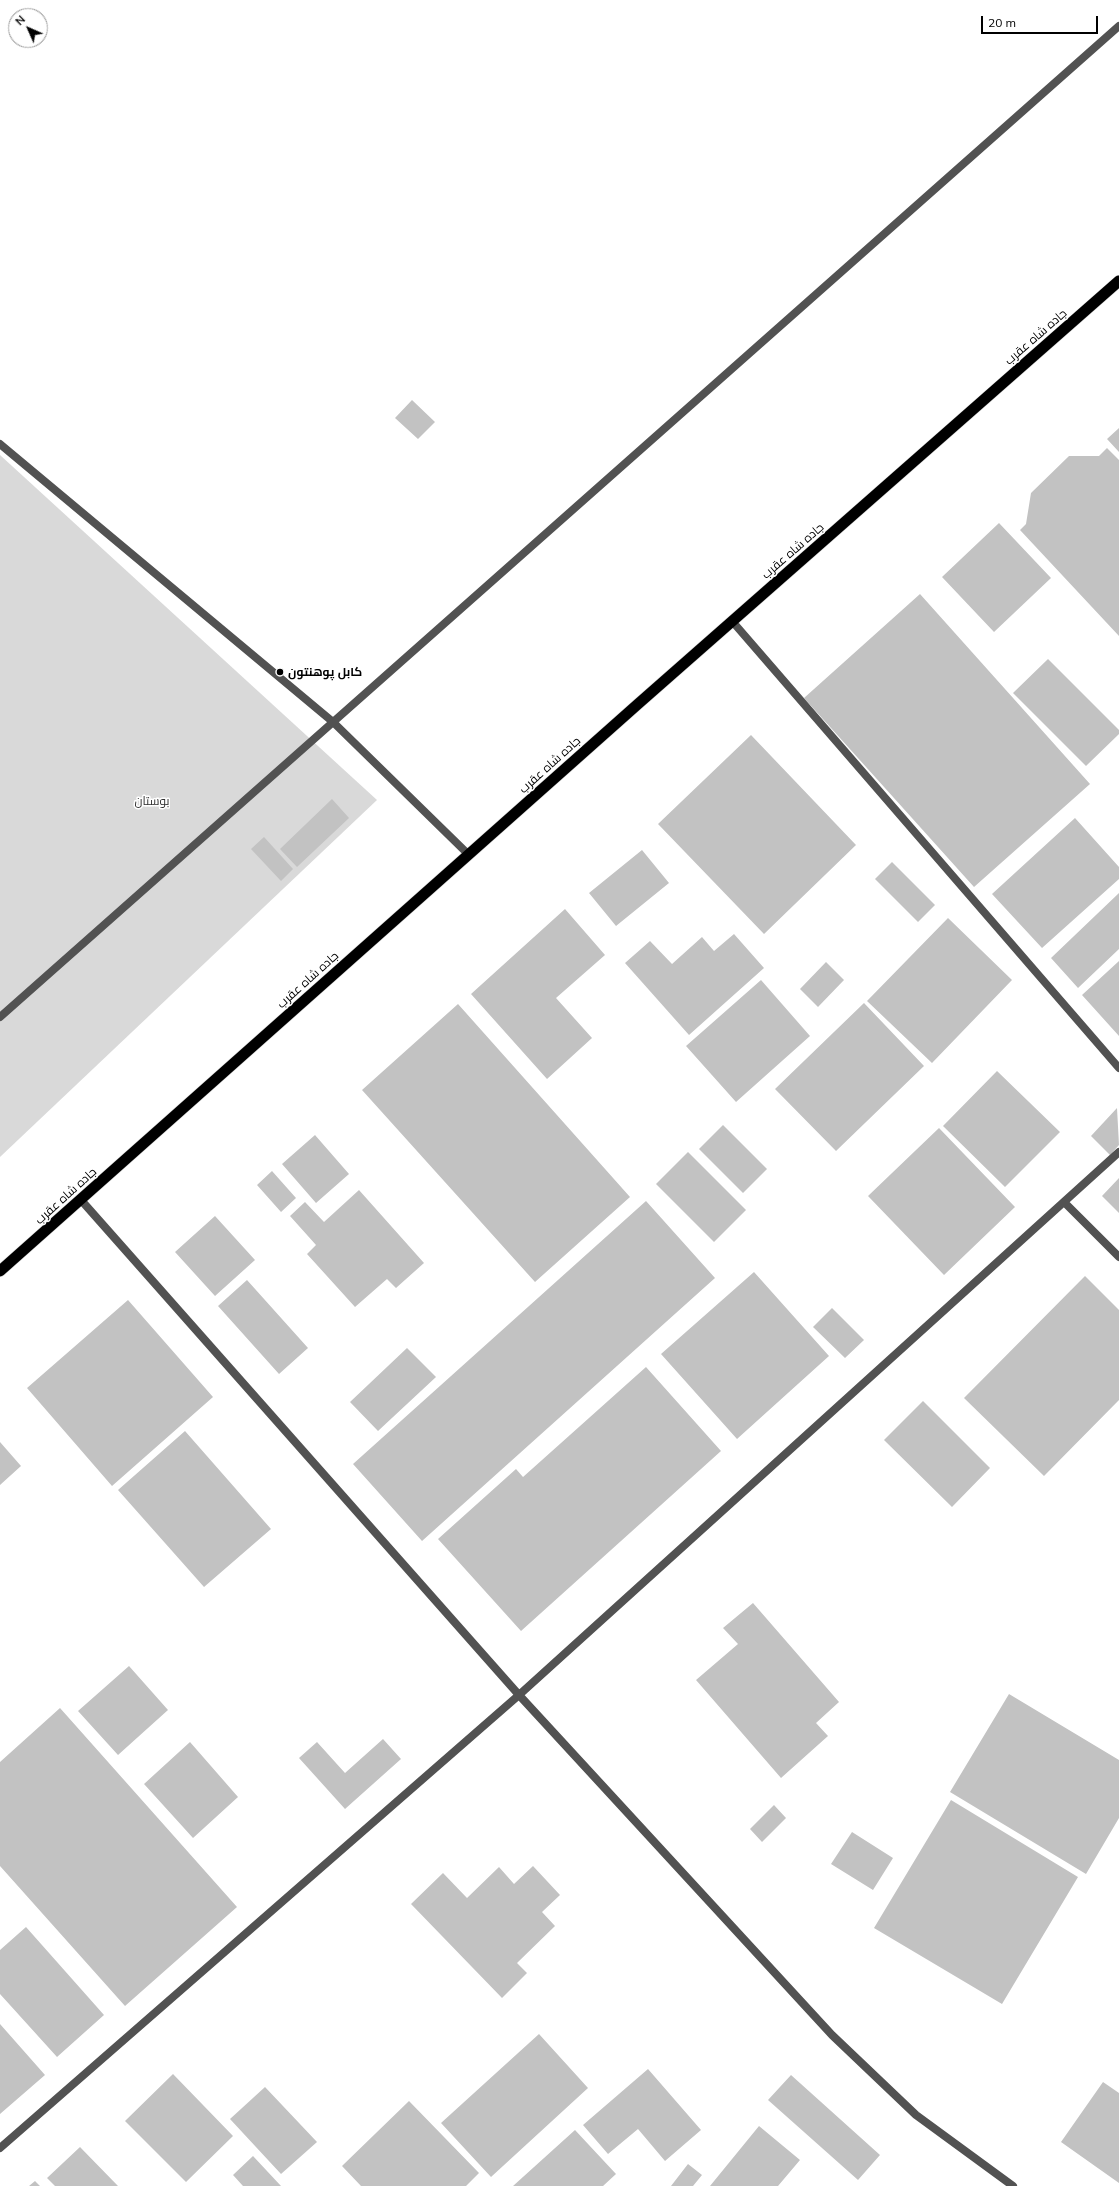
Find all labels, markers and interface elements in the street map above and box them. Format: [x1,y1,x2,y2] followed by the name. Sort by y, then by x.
[8,8,48,48] north arrow
[983,8,1100,34] scale bar
[12,12,28,28] text: N
[988,15,1016,30] text: 20 m
[1002,306,1070,368] street label: جاده شاه عقرب
[759,520,827,582] street label: جاده شاه عقرب
[288,665,362,679] place label: کابل پوهنتون
[275,667,285,677] marker: کابل پوهنتون
[516,734,584,796] street label: جاده شاه عقرب
[134,794,170,808] park label: بوستان
[274,949,342,1011] street label: جاده شاه عقرب
[32,1165,100,1227] street label: جاده شاه عقرب

